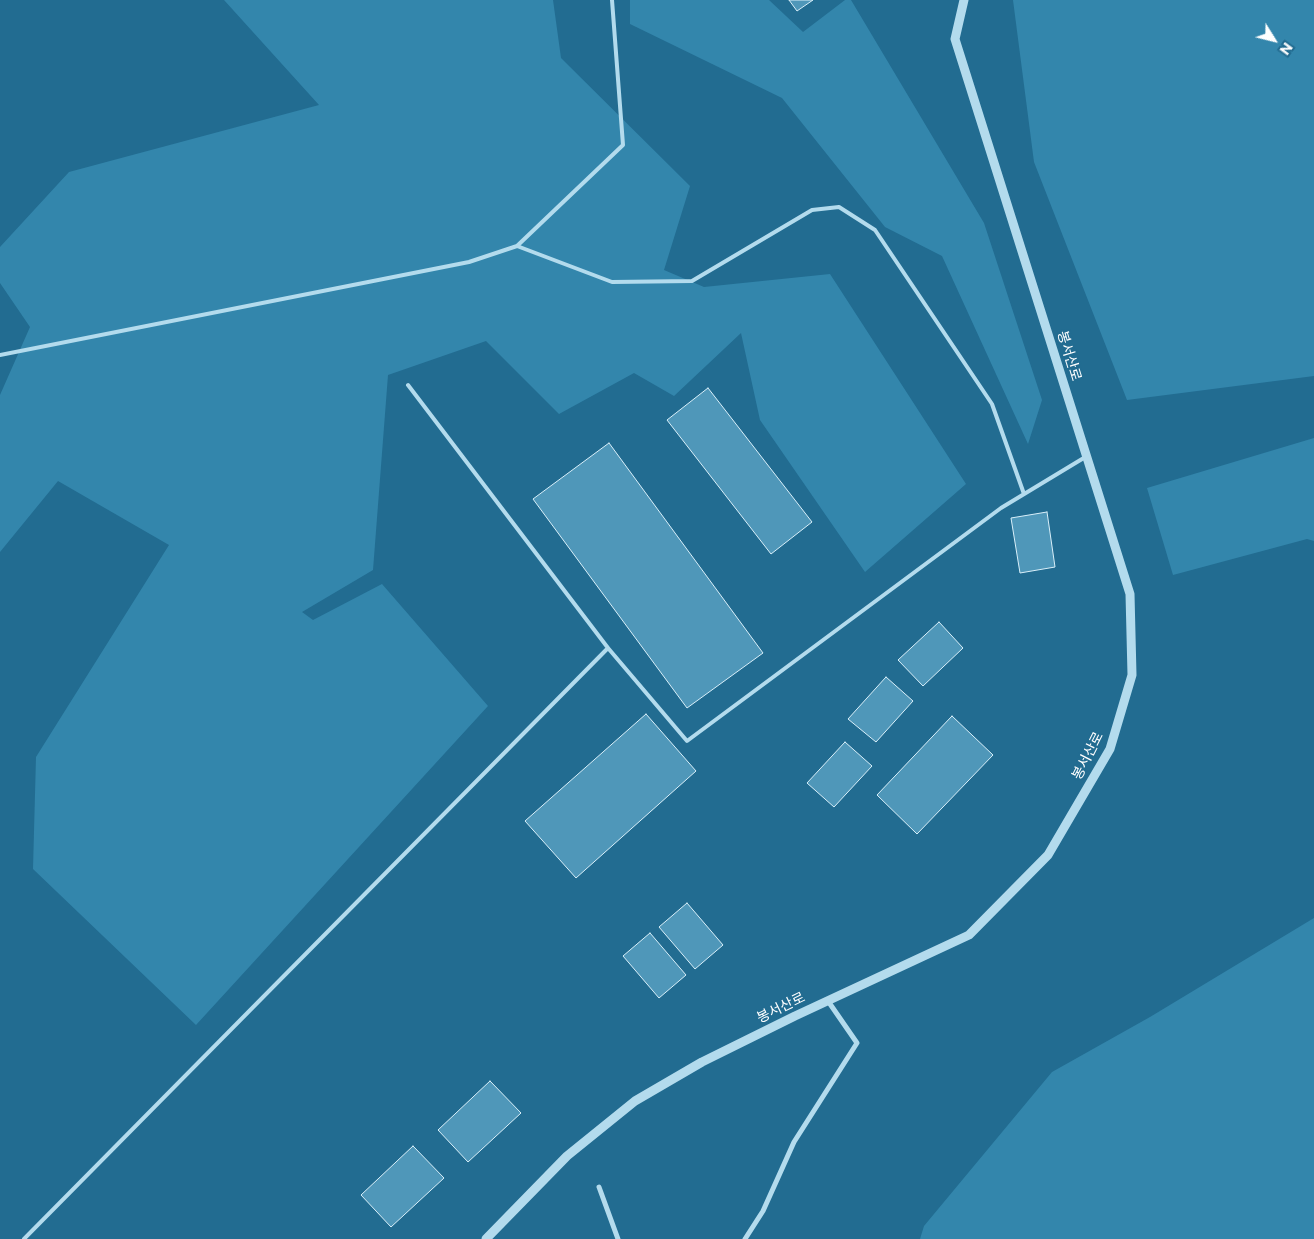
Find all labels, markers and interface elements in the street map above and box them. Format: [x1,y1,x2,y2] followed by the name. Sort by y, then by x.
[1249,15,1299,65] north arrow
[1276,39,1297,59] text: N
[1053,329,1085,383] street label: 봉서산로
[1069,729,1107,783] street label: 봉서산로
[754,989,808,1027] street label: 봉서산로

